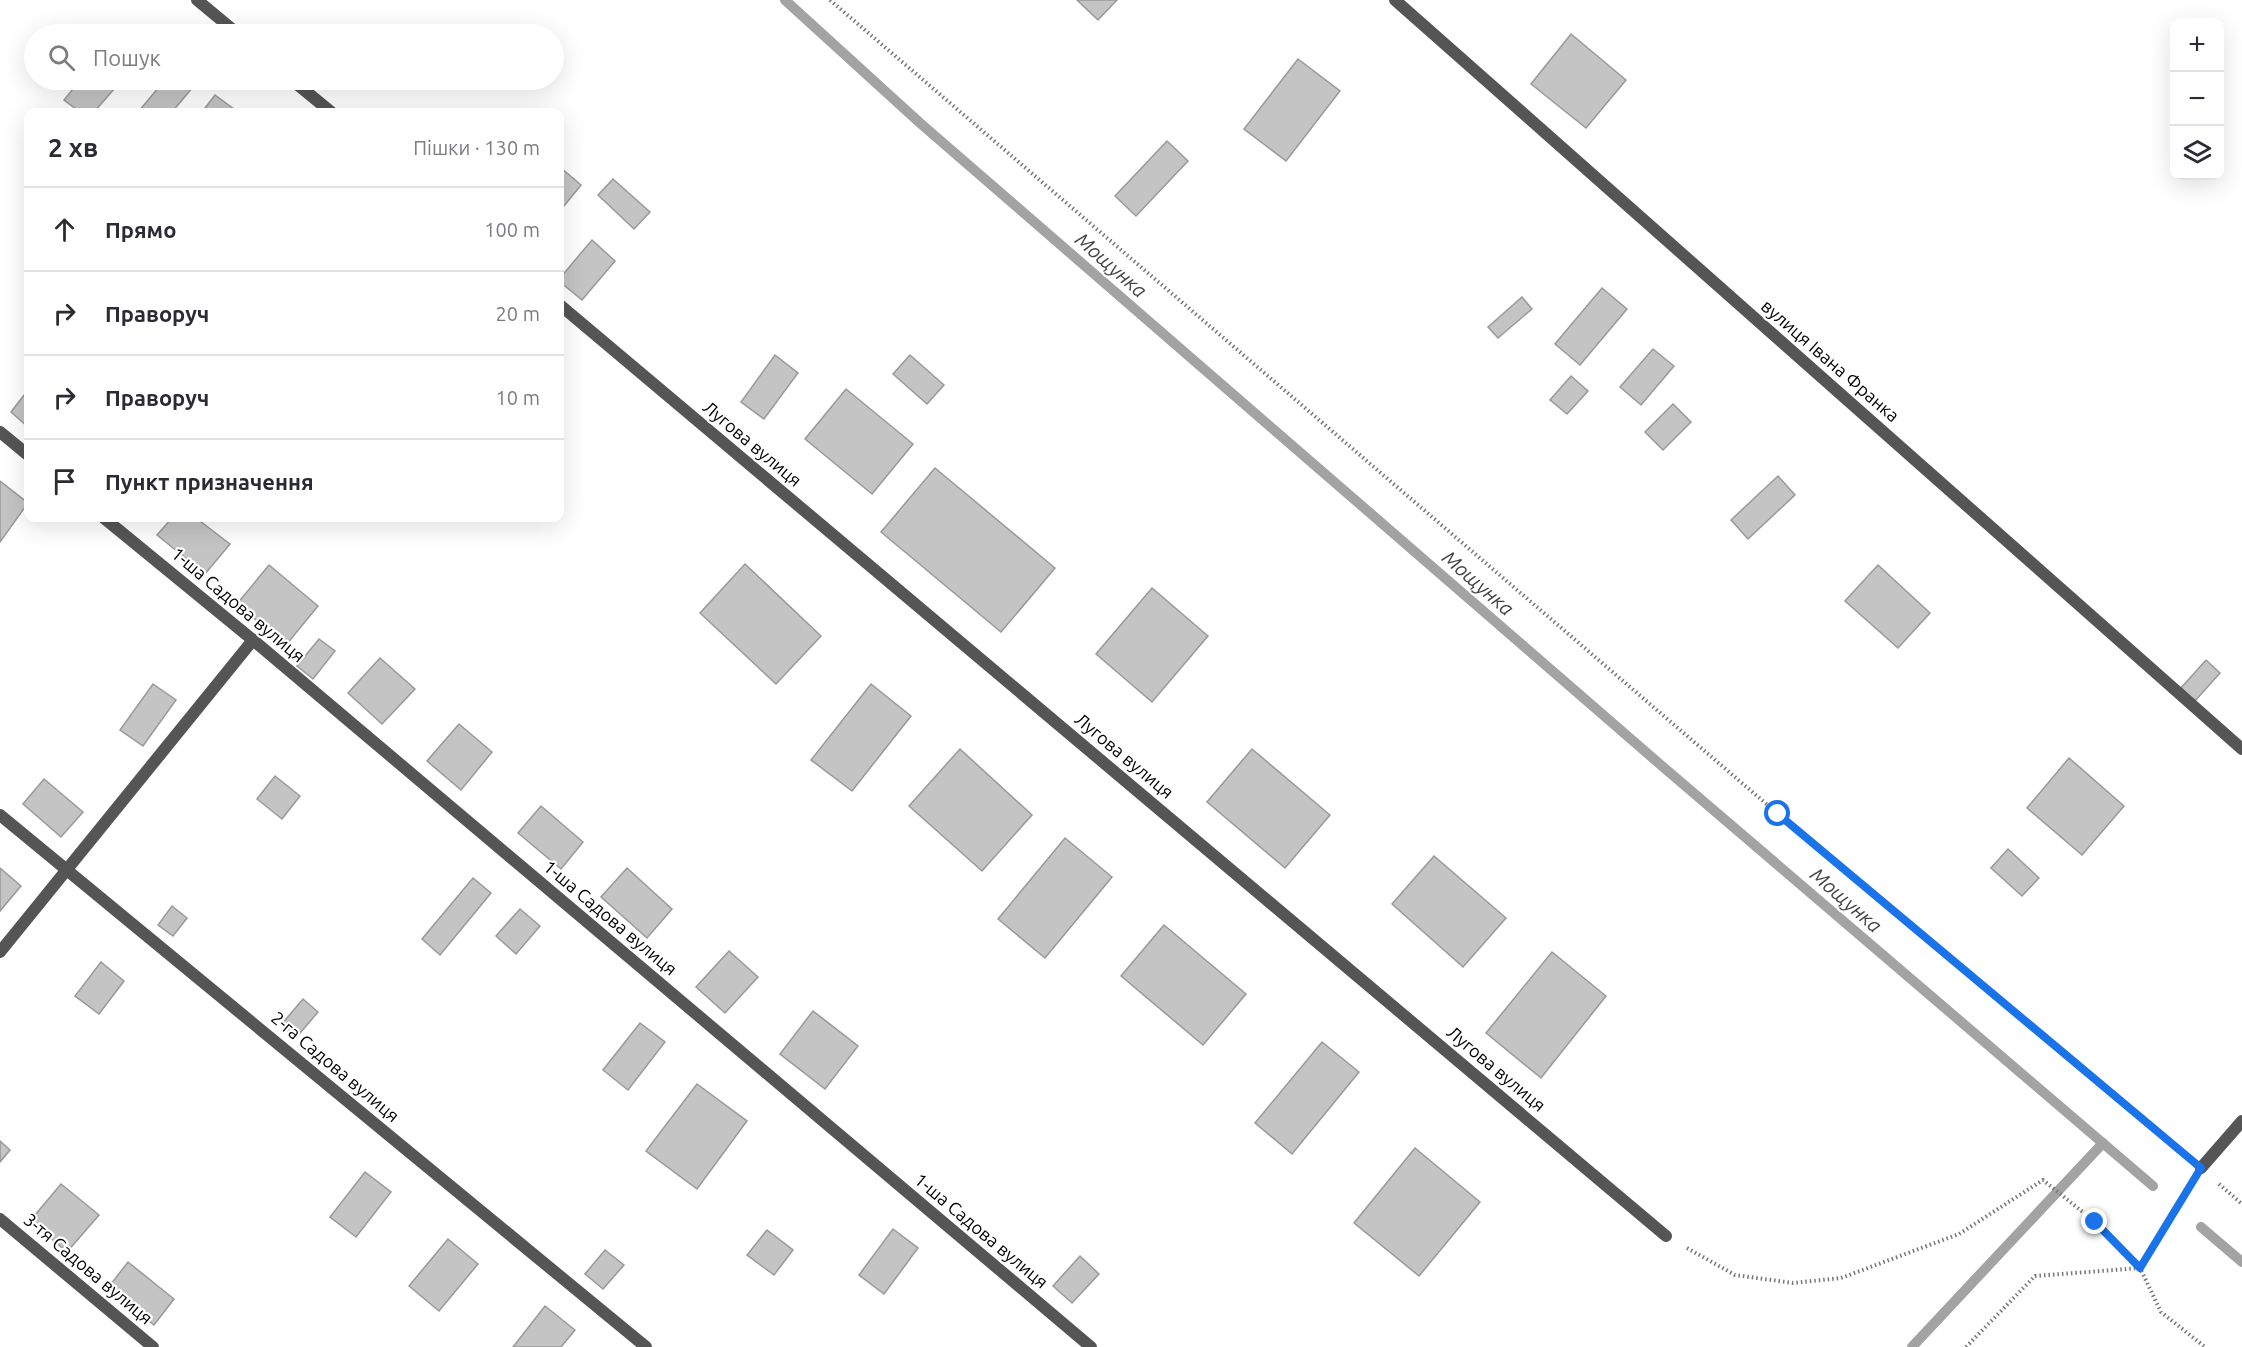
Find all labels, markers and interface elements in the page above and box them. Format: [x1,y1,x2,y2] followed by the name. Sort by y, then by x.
[2170,18,2224,180] map controls
[2170,18,2224,72] button: +
[24,24,564,90] search box
[45,41,78,74] icon: search
[93,45,161,70] text: Пошук
[2170,72,2224,126] button: −
[2170,126,2224,180] button: layers
[48,133,98,162] text: 2 хв
[413,136,540,159] text: Пішки · 130 m
[48,213,81,246] icon: ahead
[105,217,176,242] text: Прямо
[484,218,540,241] text: 100 m
[1071,228,1152,302] water label: Мощунка
[1758,295,1904,425] street label: вулиця Івана Франка
[48,297,81,330] icon: right
[105,301,209,326] text: Праворуч
[496,302,540,325] text: 20 m
[48,381,81,414] icon: right
[105,385,209,410] text: Праворуч
[496,386,540,409] text: 10 m
[700,396,806,490] street label: Лугова вулиця
[48,465,81,498] icon: arrive
[105,469,314,494] text: Пункт призначення
[168,543,309,666] street label: 1-ша Садова вулиця
[1438,546,1519,620] water label: Мощунка
[1072,708,1178,802] street label: Лугова вулиця
[1764,800,1790,826] route start
[540,856,681,979] street label: 1-ша Садова вулиця
[1806,863,1887,937] water label: Мощунка
[268,1007,403,1125] street label: 2-га Садова вулиця
[1444,1021,1550,1115] street label: Лугова вулиця
[911,1169,1052,1292] street label: 1-ша Садова вулиця
[2081,1208,2107,1234] route end
[20,1209,157,1328] street label: 3-тя Садова вулиця

